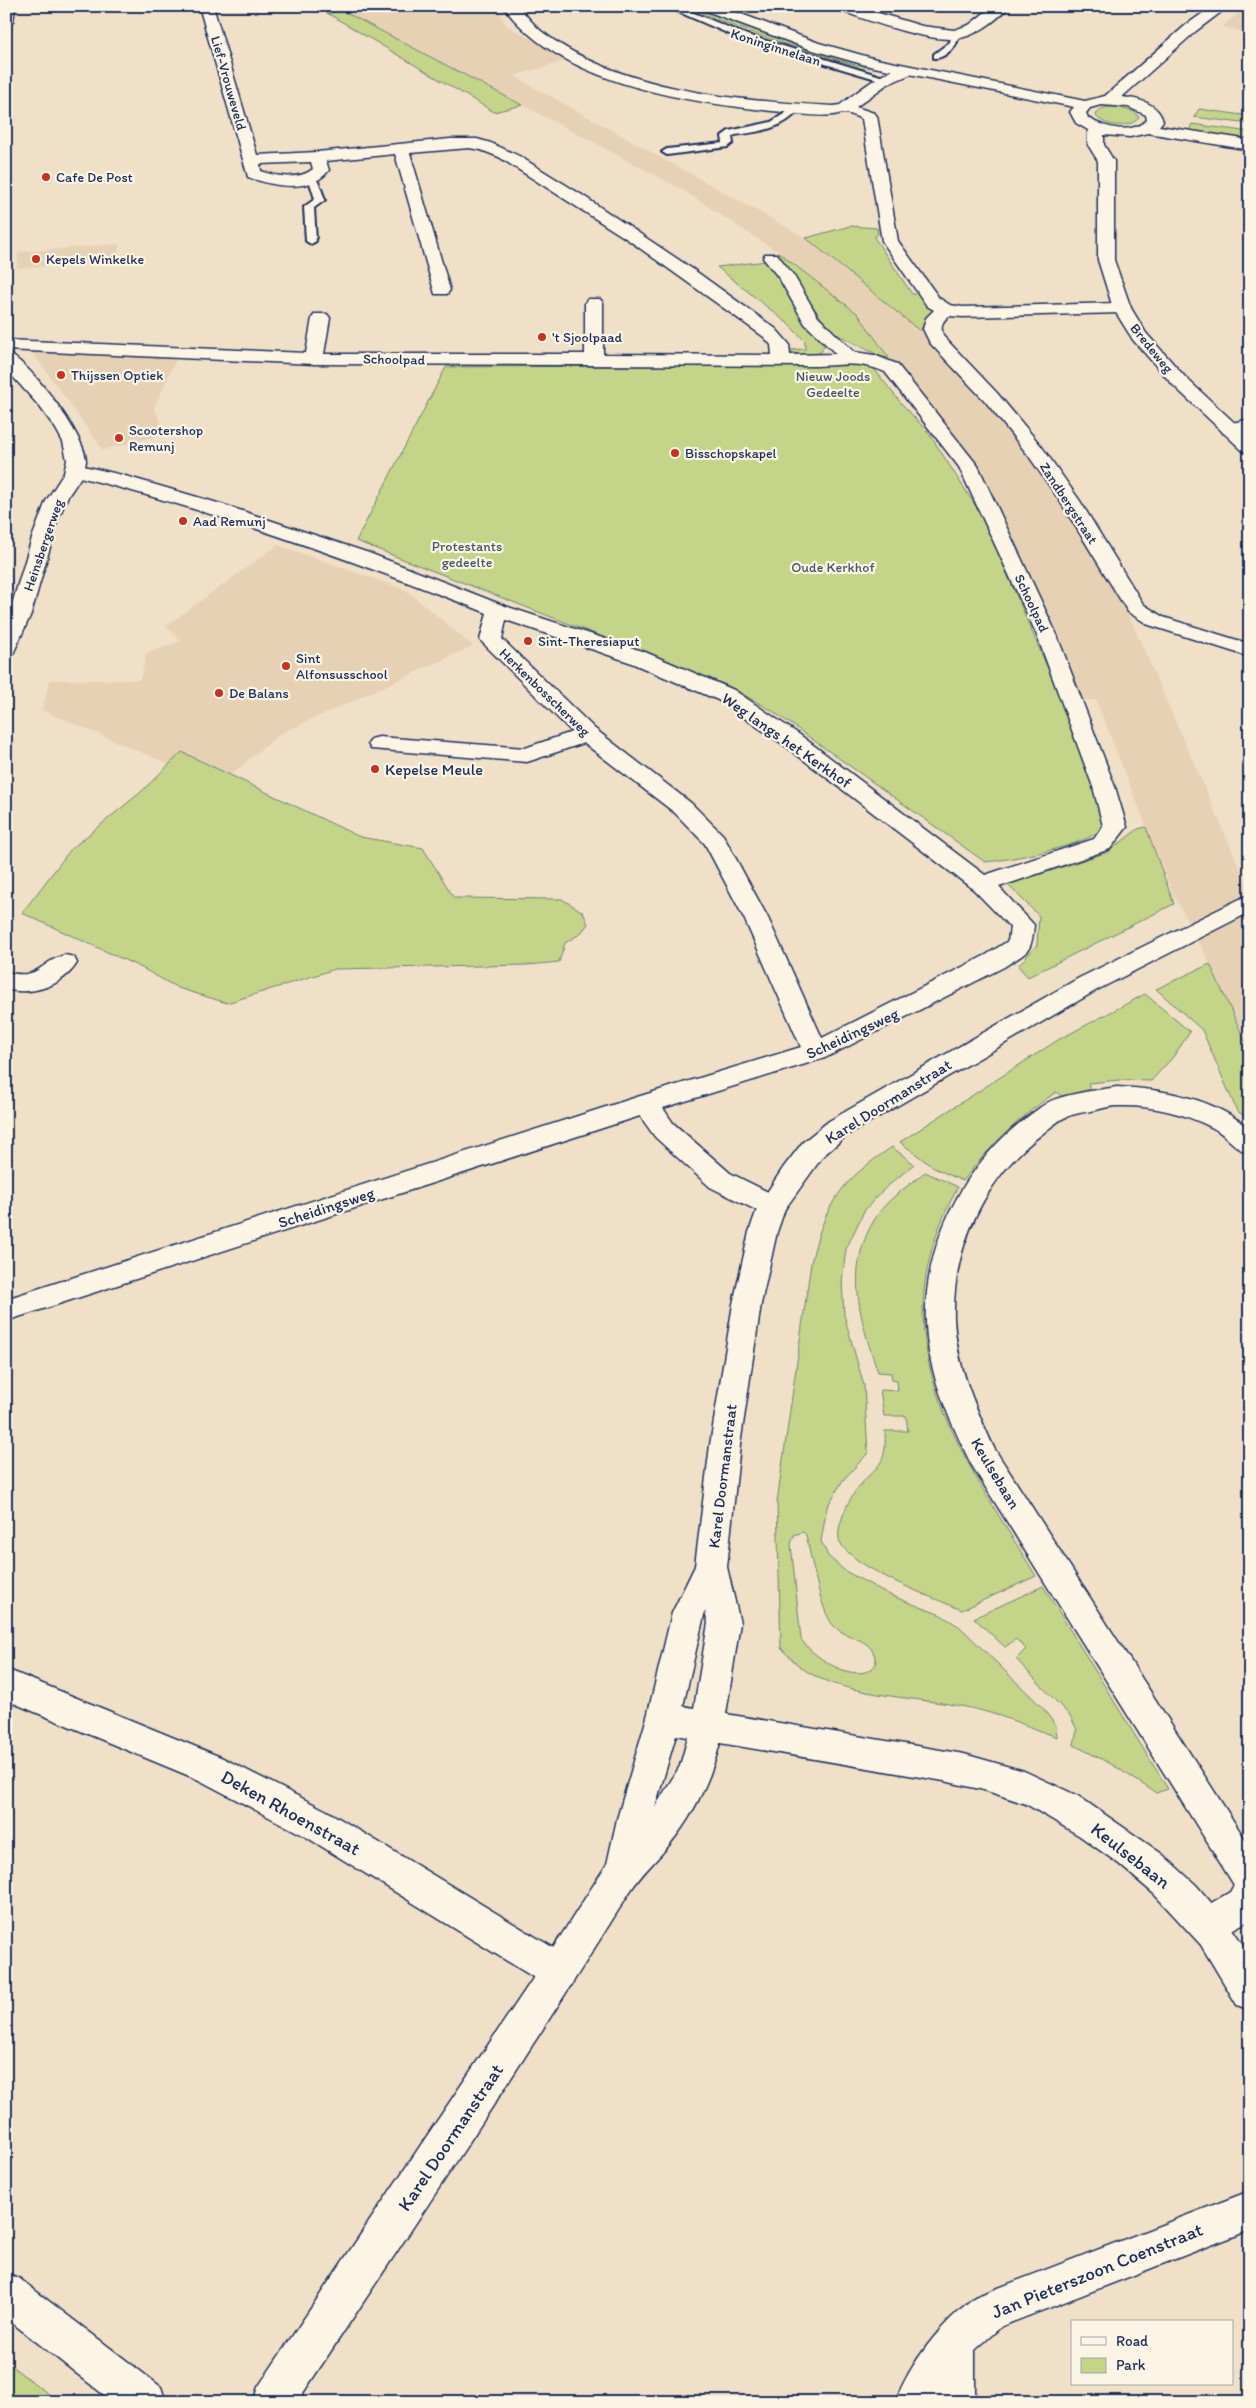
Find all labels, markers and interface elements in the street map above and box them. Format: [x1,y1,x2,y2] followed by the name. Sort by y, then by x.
[729,25,823,70] street label: Koninginnelaan
[207,34,250,133] street label: Lief-Vrouweveld
[56,169,133,186] place label: Cafe De Post
[40,171,52,183] marker: Cafe De Post
[46,251,144,268] place label: Kepels Winkelke
[30,253,42,265] marker: Kepels Winkelke
[1126,320,1177,377] street label: Bredeweg
[552,329,623,346] place label: 't Sjoolpaad
[536,331,548,343] marker: 't Sjoolpaad
[363,350,426,369] street label: Schoolpad
[71,367,163,384] place label: Thijssen Optiek
[796,368,870,401] park label: Nieuw Joods Gedeelte
[55,369,67,381] marker: Thijssen Optiek
[129,422,203,455] place label: Scootershop Remunj
[113,432,125,444] marker: Scootershop Remunj
[685,445,777,462] place label: Bisschopskapel
[669,447,681,459] marker: Bisschopskapel
[1036,459,1101,547] street label: Zandbergstraat
[20,496,67,593] street label: Heinsbergerweg
[193,513,266,530] place label: Aad Remunj
[177,515,189,527] marker: Aad Remunj
[432,538,502,571] park label: Protestants gedeelte
[791,559,876,576] park label: Oude Kerkhof
[1011,572,1053,635] street label: Schoolpad
[538,633,640,650] place label: Sint-Theresiaput
[522,635,534,647] marker: Sint-Theresiaput
[496,645,594,741] street label: Herkenbosscherweg
[296,650,388,683] place label: Sint Alfonsusschool
[280,660,292,672] marker: Sint Alfonsusschool
[229,685,289,702] place label: De Balans
[213,687,225,699] marker: De Balans
[718,689,855,792] street label: Weg langs het Kerkhof
[385,760,483,779] place label: Kepelse Meule
[369,763,381,775] marker: Kepelse Meule
[803,1003,902,1063] street label: Scheidingsweg
[822,1055,955,1148] street label: Karel Doormanstraat
[276,1183,378,1232] street label: Scheidingsweg
[704,1403,741,1549] street label: Karel Doormanstraat
[967,1434,1024,1512] street label: Keulsebaan
[217,1765,364,1860] street label: Deken Rhoenstraat
[1086,1817,1175,1894] street label: Keulsebaan
[393,2059,508,2215] street label: Karel Doormanstraat
[988,2218,1206,2323] street label: Jan Pieterszoon Coenstraat
[1071,2320,1234,2386] legend
[1116,2332,1149,2350] text: Road
[1116,2356,1146,2374] text: Park

